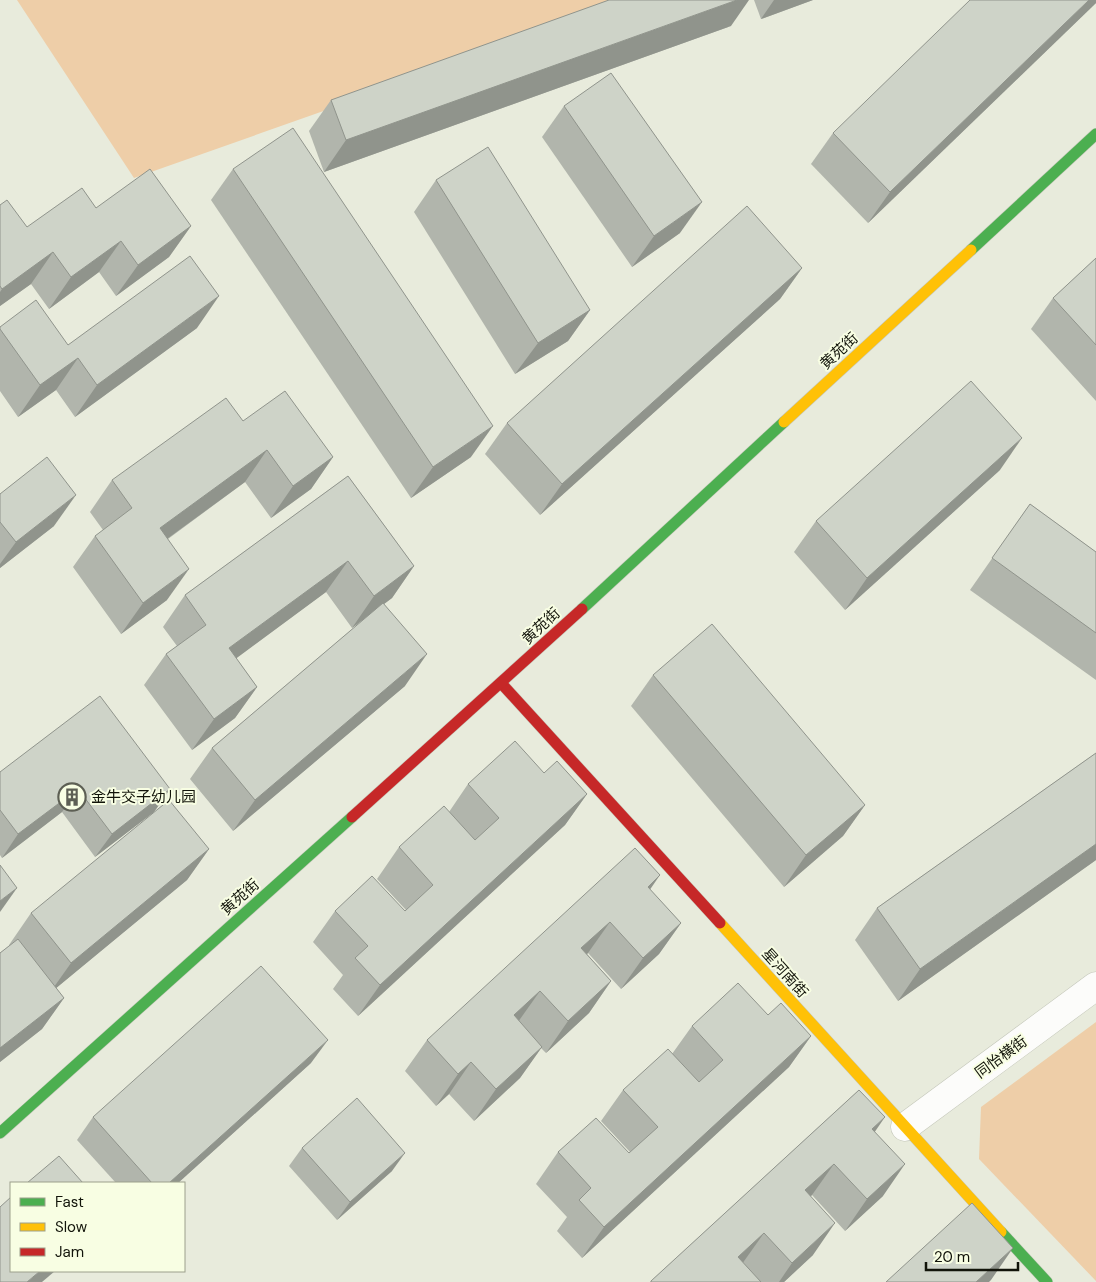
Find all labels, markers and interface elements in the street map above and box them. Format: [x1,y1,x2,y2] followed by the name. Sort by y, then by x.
[816,328,862,374] street label: 黄苑街
[518,603,564,649] street label: 黄苑街
[57,782,87,812] building icon: 金牛交子幼儿园
[91,787,196,807] place label: 金牛交子幼儿园
[217,875,263,919] street label: 黄苑街
[757,944,813,1002] street label: 星河南街
[971,1031,1031,1083] street label: 同怡横街
[10,1182,185,1272] legend
[55,1192,84,1212] text: Fast
[55,1217,88,1237] text: Slow
[926,1240,1018,1272] scale bar
[55,1242,84,1262] text: Jam
[934,1247,970,1267] text: 20 m

